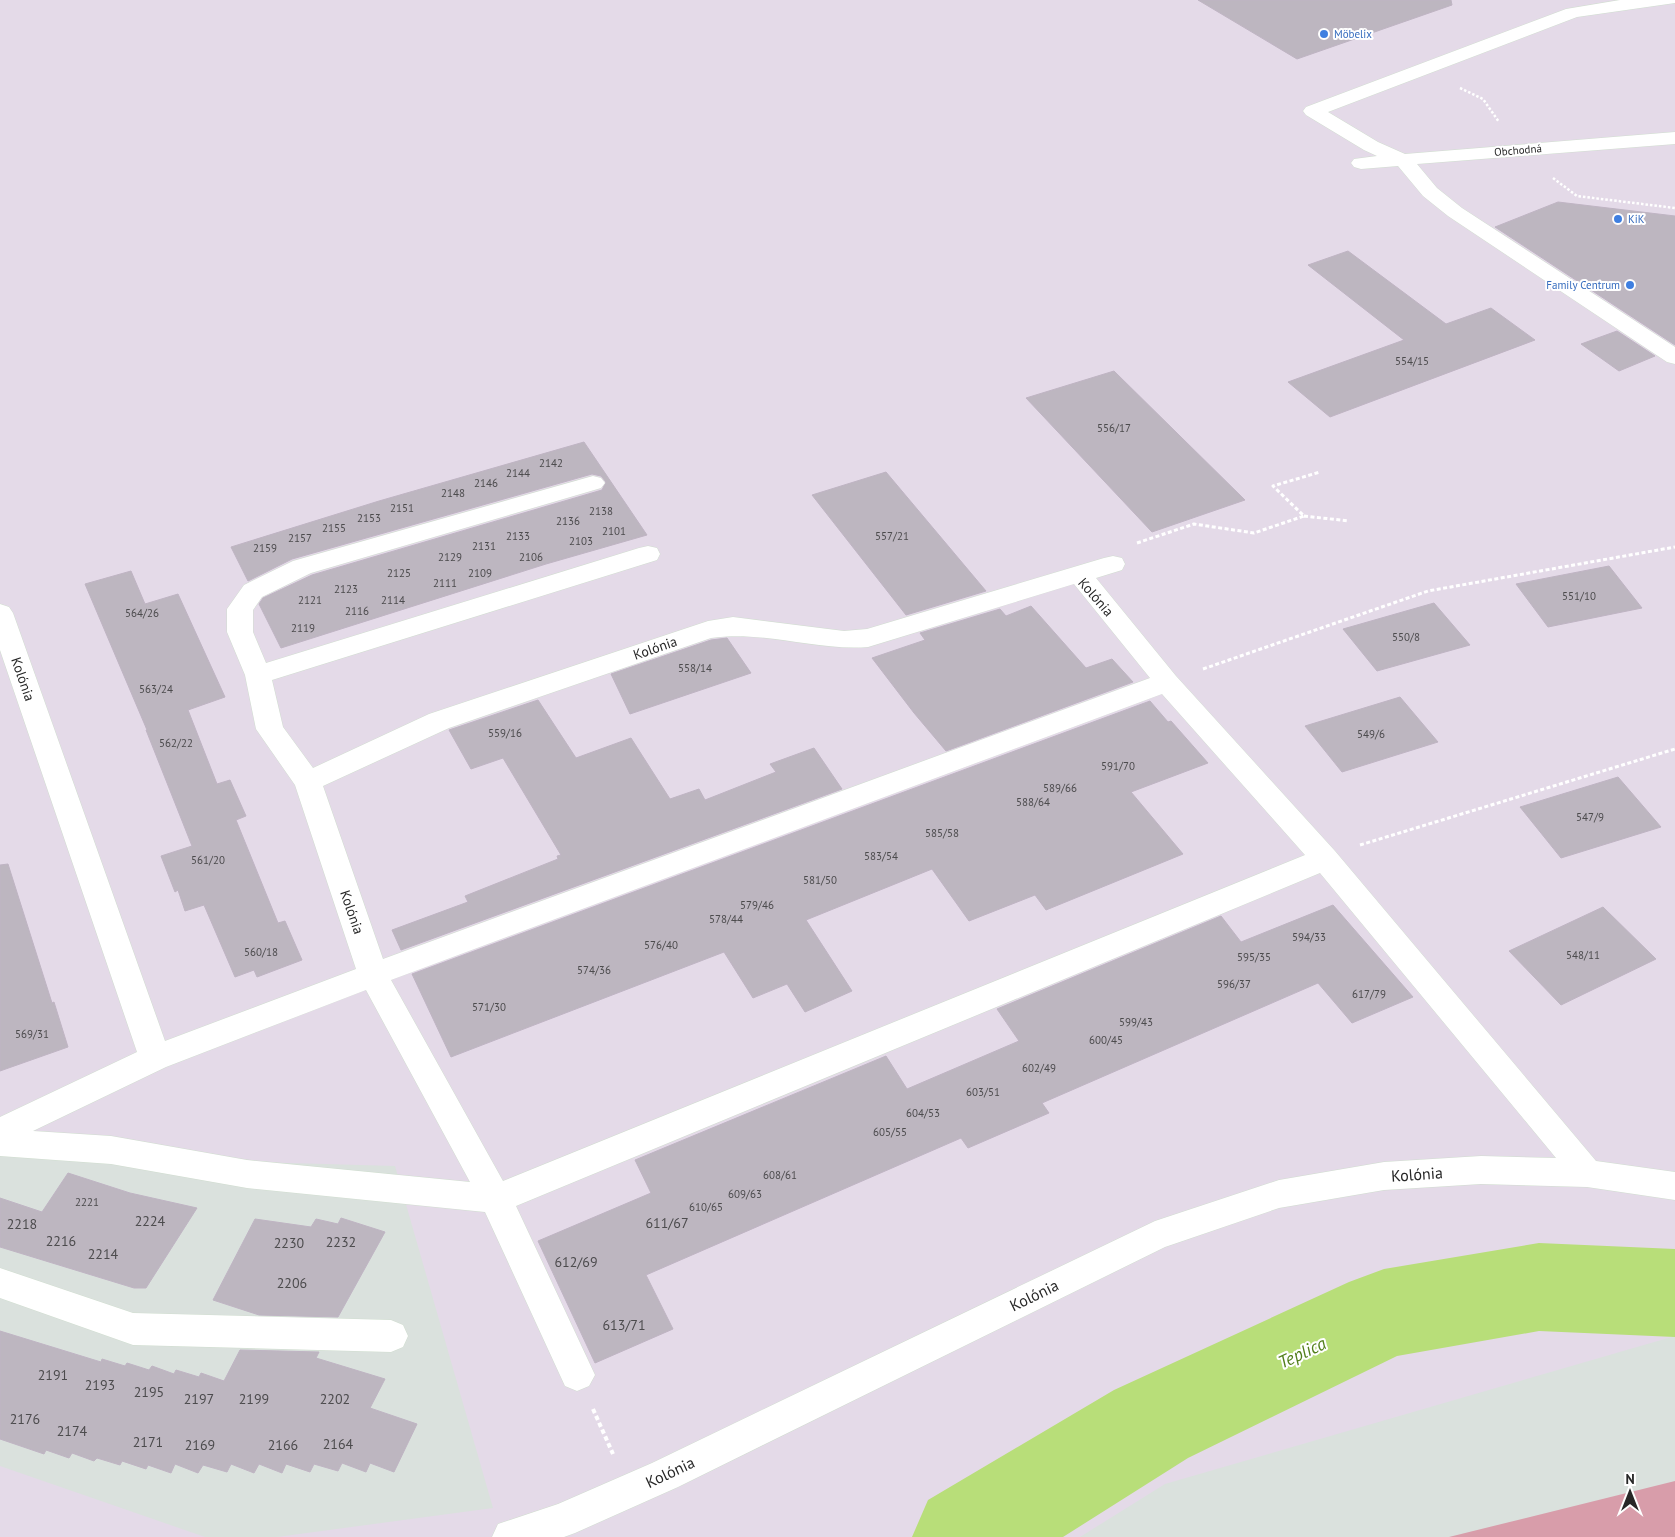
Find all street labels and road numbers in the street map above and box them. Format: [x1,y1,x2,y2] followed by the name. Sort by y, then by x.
[1494,141,1542,159] street label: Obchodná
[1074,574,1118,620] street label: Kolónia
[631,632,679,664] street label: Kolónia
[7,655,39,703] street label: Kolónia
[336,888,368,936] street label: Kolónia
[1390,1162,1444,1186] street label: Kolónia
[1006,1275,1062,1315] street label: Kolónia
[642,1452,698,1492] street label: Kolónia

